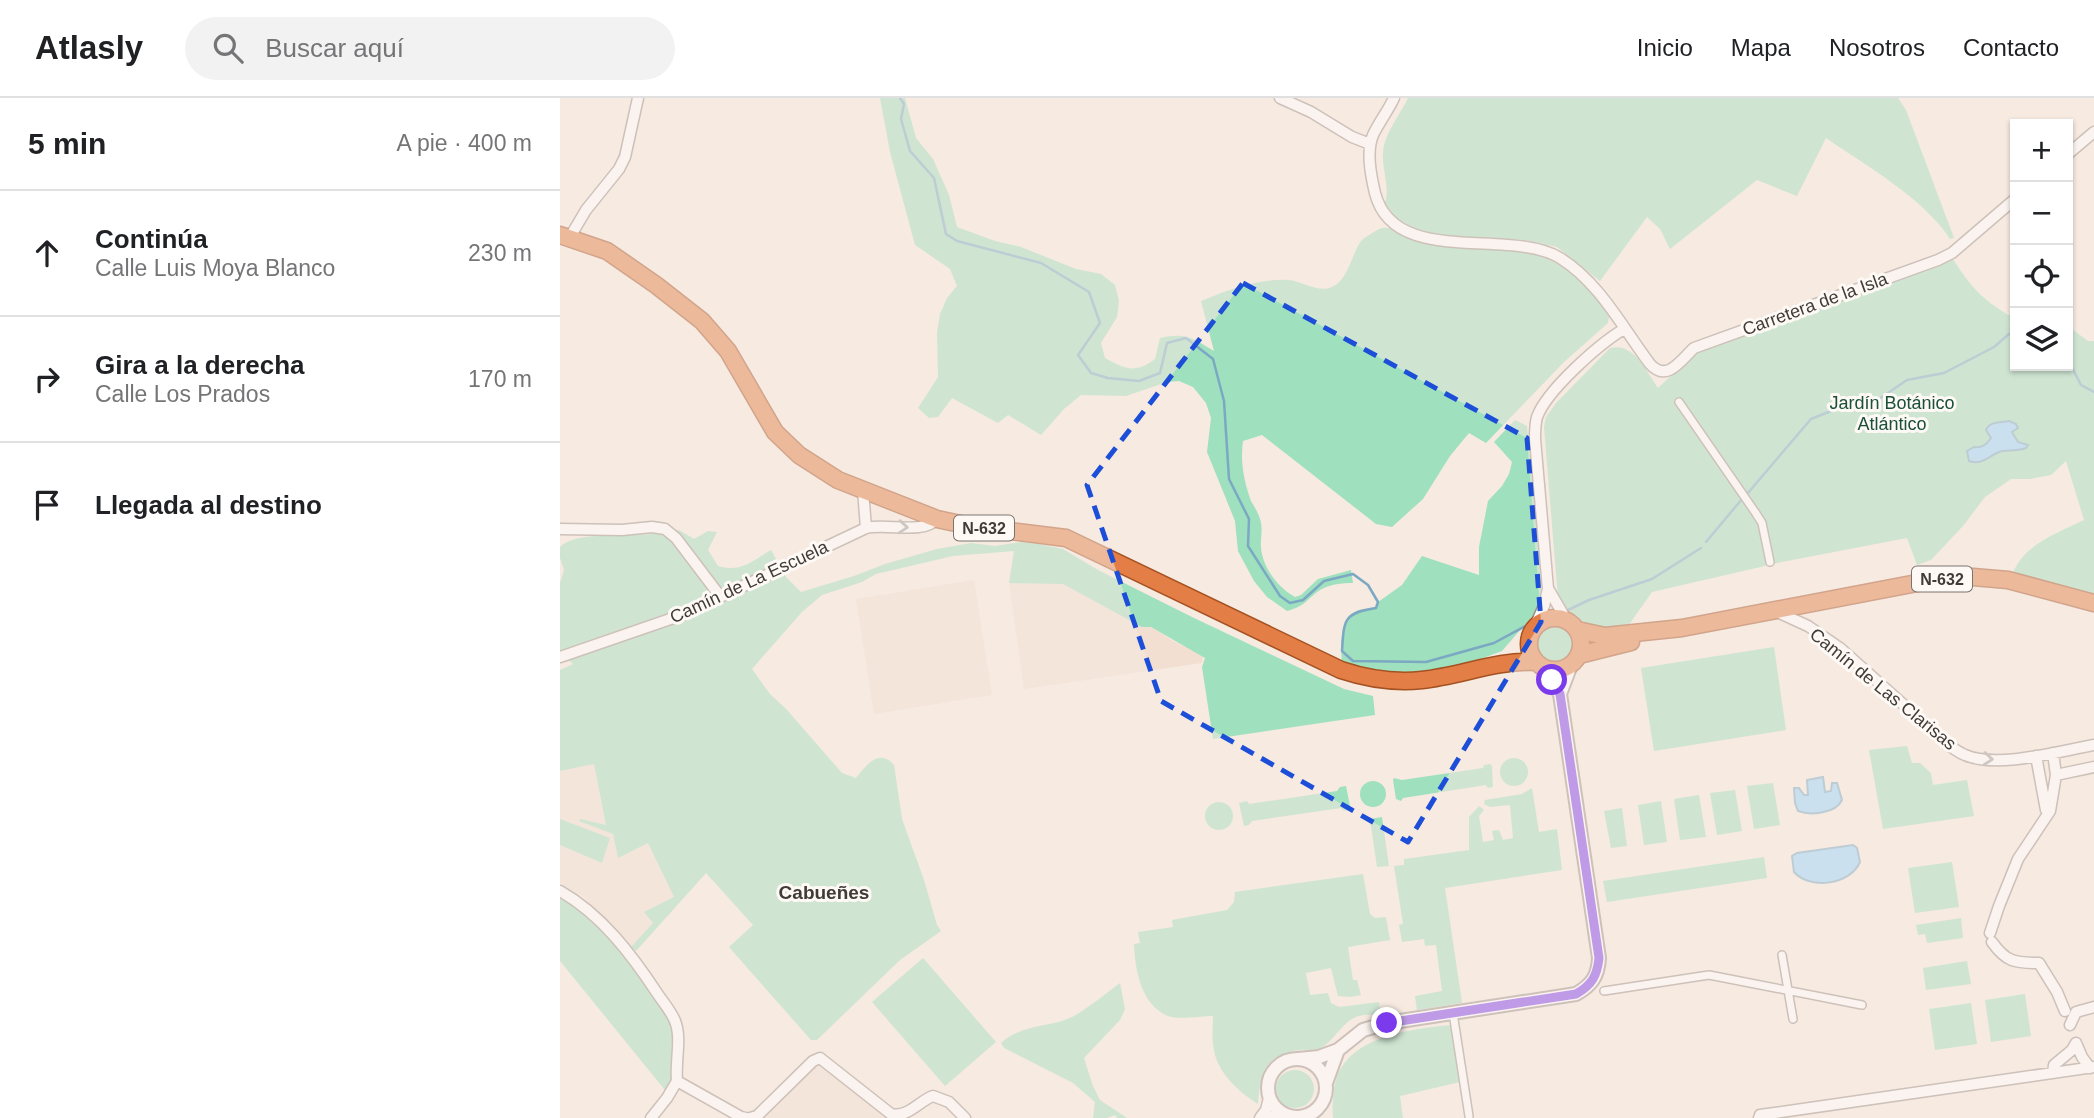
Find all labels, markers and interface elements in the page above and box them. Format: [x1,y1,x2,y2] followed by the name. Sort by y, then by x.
[185,17,675,80] search box
[35,29,143,66] text: Atlasly
[209,29,247,67] icon: search
[265,33,404,63] text: Buscar aquí
[1637,34,1693,61] text: Inicio
[1731,34,1791,61] text: Mapa
[1829,34,1925,61] text: Nosotros
[1963,34,2059,61] text: Contacto
[2010,119,2073,371] map controls
[2010,119,2073,182] button: +
[28,127,106,160] text: 5 min
[396,130,532,156] text: A pie · 400 m
[2010,182,2073,245] button: −
[95,224,208,254] text: Continúa
[28,234,66,272] icon: ahead
[468,240,532,266] text: 230 m
[2010,245,2073,308] button: locate
[95,255,335,281] text: Calle Luis Moya Blanco
[1740,268,1891,340] street label: Carretera de la Isla
[2010,308,2073,371] button: layers
[95,350,305,380] text: Gira a la derecha
[28,360,66,398] icon: right
[468,366,532,392] text: 170 m
[95,381,270,407] text: Calle Los Prados
[1829,393,1955,434] park label: Jardín Botánico Atlántico
[28,486,66,524] icon: arrive
[95,490,322,520] text: Llegada al destino
[954,516,1014,540] road number: N-632
[897,519,908,534] one-way arrow
[667,536,832,627] street label: Camín de La Escuela
[1912,566,1972,592] road number: N-632
[1806,624,1960,754] street label: Camín de Las Clarisas
[1536,664,1567,695] route start
[1983,751,1994,766] one-way arrow
[779,882,869,903] district label: Cabueñes
[1371,1007,1402,1038] route end

